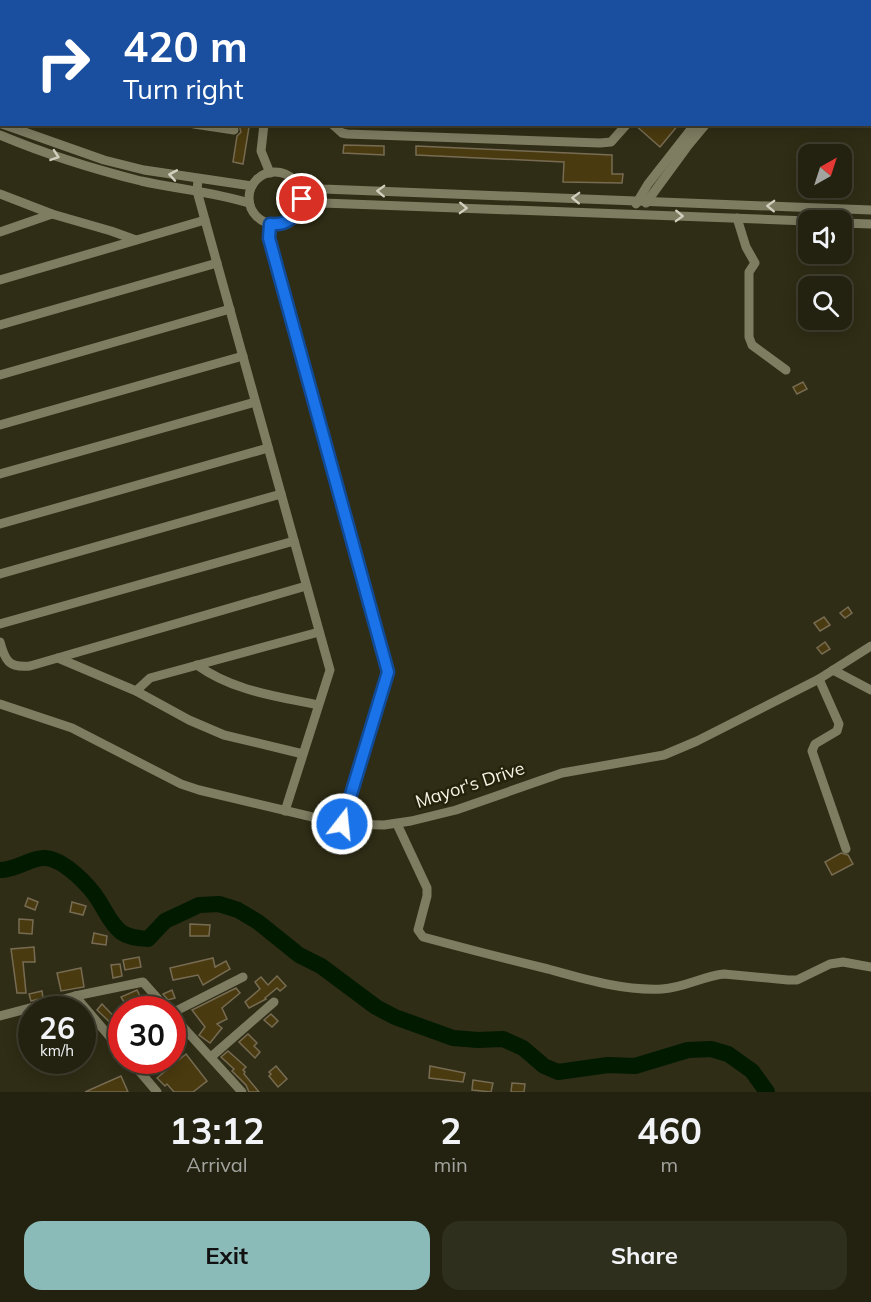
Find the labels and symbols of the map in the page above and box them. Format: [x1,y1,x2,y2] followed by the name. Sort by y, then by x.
[798,144,852,198] north arrow
[49,148,60,161] one-way arrow
[169,169,179,182] one-way arrow
[276,173,327,224] pin
[376,185,385,197] one-way arrow
[571,192,580,205] one-way arrow
[766,200,775,212] one-way arrow
[458,201,467,214] one-way arrow
[674,209,683,222] one-way arrow
[412,756,527,813] street label: Mayor's Drive
[310,792,374,856] position arrow
[108,996,186,1074] speed limit sign: 30

